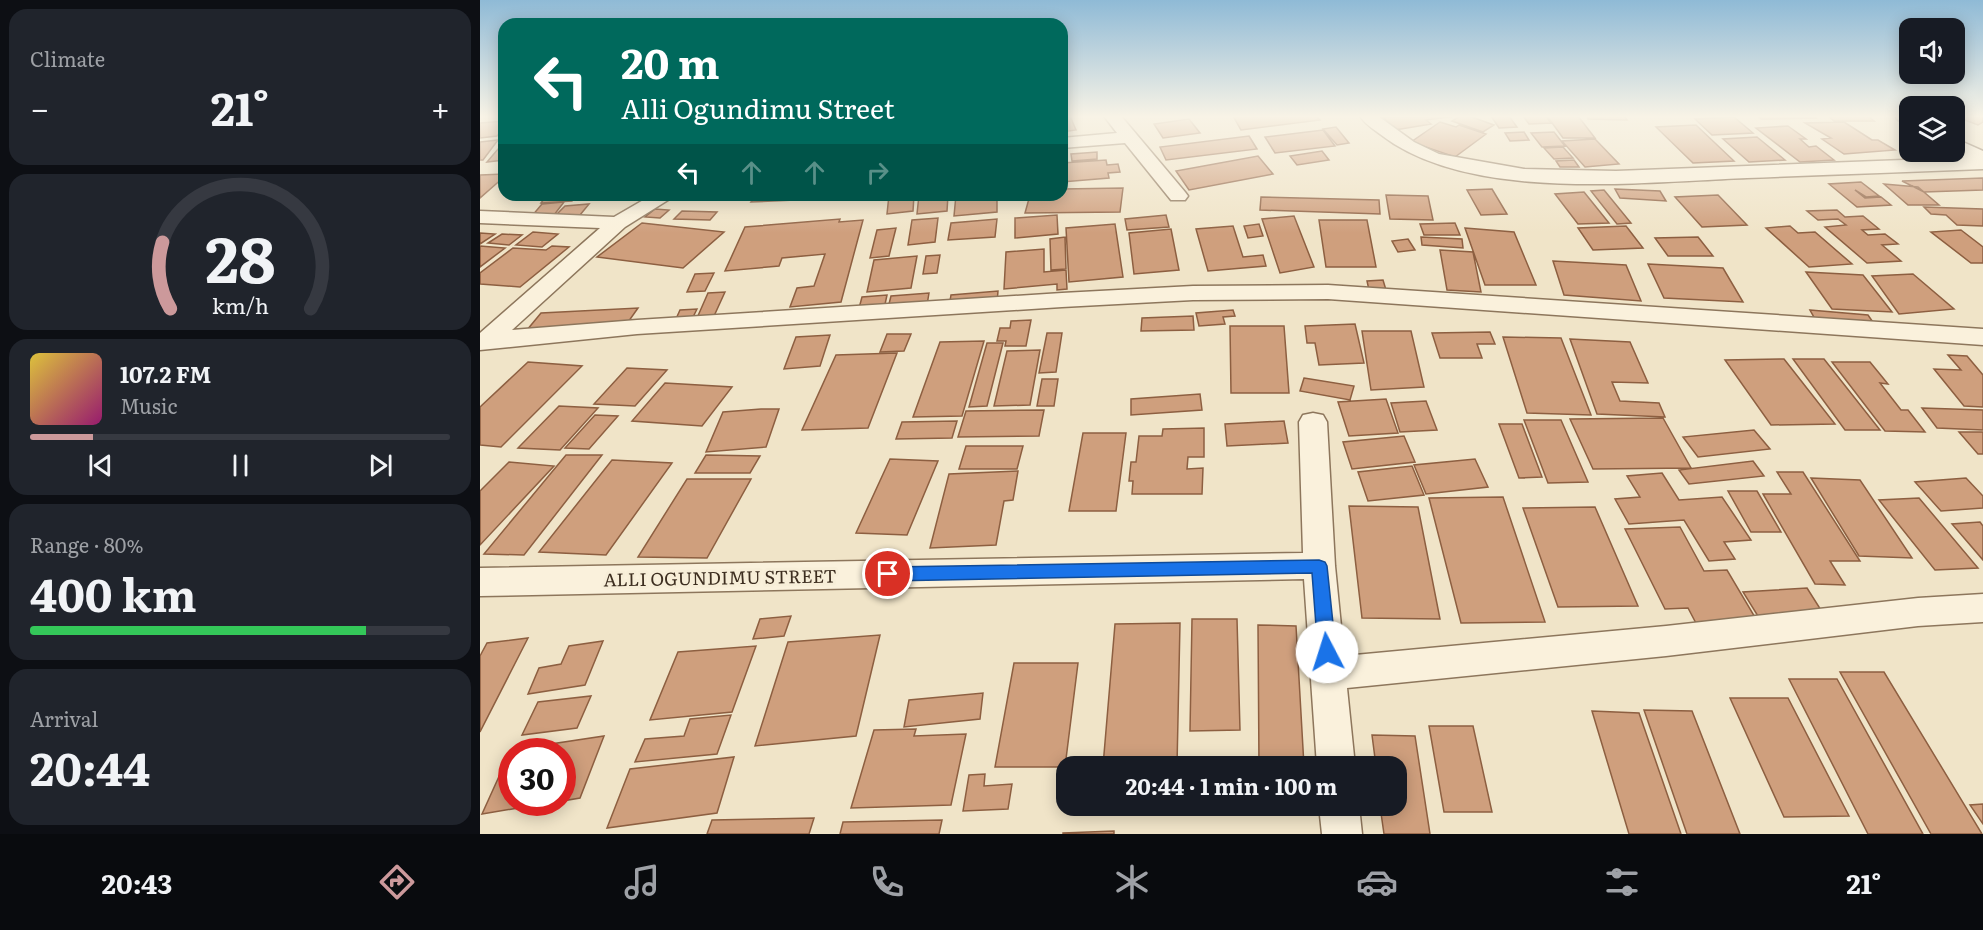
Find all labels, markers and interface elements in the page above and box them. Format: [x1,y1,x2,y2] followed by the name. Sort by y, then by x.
[1899,18,1965,162] map controls
[1899,18,1965,84] button: sound
[621,30,720,92] text: 20 m
[522,42,600,120] icon: left
[30,43,105,73] text: Climate
[211,73,269,140] text: 21°
[30,82,49,131] text: −
[431,82,450,131] text: +
[621,87,895,127] text: Alli Ogundimu Street
[1899,96,1965,162] button: layers
[672,156,705,189] icon: left
[735,156,768,189] icon: ahead
[798,156,831,189] icon: ahead
[861,156,894,189] icon: right
[205,210,275,302] text: 28
[211,289,269,321] text: km/h
[120,357,211,390] text: 107.2 FM
[120,390,177,420] text: Music
[84,449,117,482] icon: previous
[224,449,257,482] icon: pause
[364,449,397,482] icon: next
[30,529,143,559] text: Range · 80%
[862,548,913,599] pin
[871,557,904,590] icon: arrive
[30,559,197,626] text: 400 km
[603,561,837,593] street label: ALLI OGUNDIMU STREET
[1295,620,1359,684] position arrow
[30,703,98,733] text: Arrival
[30,733,150,800] text: 20:44
[498,738,576,816] speed limit sign: 30
[1125,769,1338,802] text: 20:44 · 1 min · 100 m
[376,861,418,903] icon: directions
[621,861,663,903] icon: music
[866,861,908,903] icon: phone
[1111,861,1153,903] icon: climate
[1356,861,1398,903] icon: car
[1601,861,1643,903] icon: filters
[102,862,172,902] text: 20:43
[1846,862,1881,902] text: 21°

